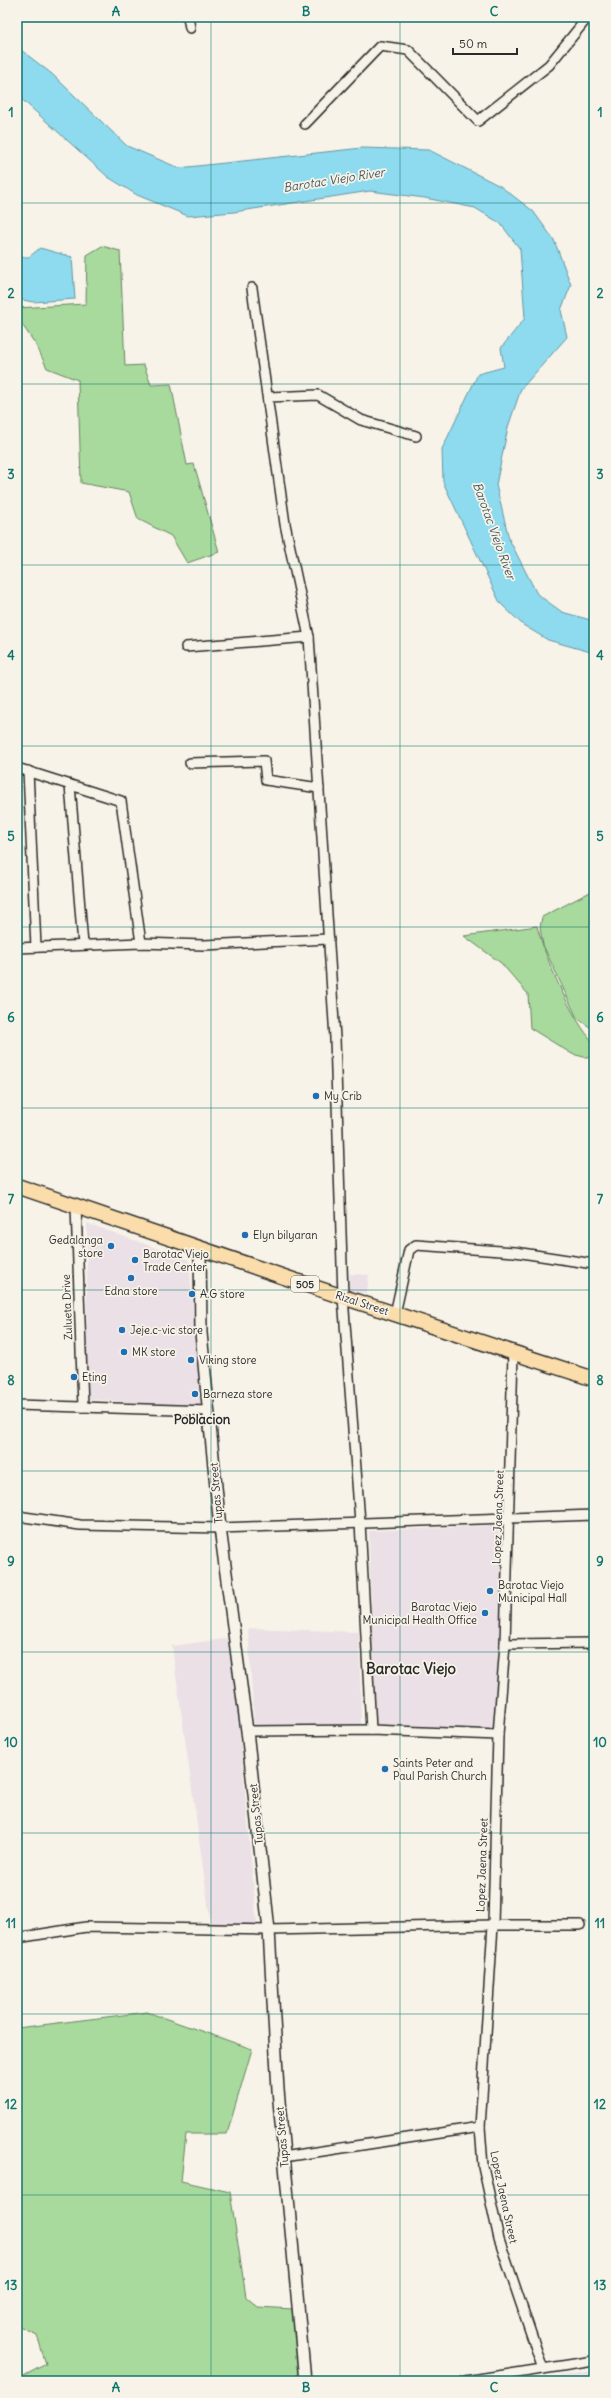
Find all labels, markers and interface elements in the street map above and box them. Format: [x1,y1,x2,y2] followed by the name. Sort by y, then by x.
[112,3,121,20] text: A
[302,3,311,20] text: B
[490,3,499,20] text: C
[453,30,517,56] scale bar
[459,36,488,51] text: 50 m
[8,104,14,121] text: 1
[597,104,603,121] text: 1
[282,164,388,195] water label: Barotac Viejo River
[7,285,15,302] text: 2
[596,285,604,302] text: 2
[7,466,15,483] text: 3
[596,466,604,483] text: 3
[470,480,520,583] water label: Barotac Viejo River
[7,647,15,664] text: 4
[596,647,604,664] text: 4
[7,828,15,845] text: 5
[596,828,604,845] text: 5
[7,1009,15,1026] text: 6
[596,1009,604,1026] text: 6
[324,1089,362,1103] place label: My Crib
[311,1091,321,1101] marker: My Crib
[8,1191,15,1208] text: 7
[597,1191,604,1208] text: 7
[253,1228,318,1242] place label: Elyn bilyaran
[240,1230,250,1240] marker: Elyn bilyaran
[49,1233,103,1260] place label: Gedalanga store
[106,1241,116,1251] marker: Gedalanga store
[143,1247,209,1274] place label: Barotac Viejo Trade Center
[130,1255,140,1265] marker: Barotac Viejo Trade Center
[126,1273,136,1283] marker: Edna store
[59,1274,75,1340] street label: Zulueta Drive
[291,1276,319,1292] road number: 505
[104,1284,158,1298] place label: Edna store
[200,1287,245,1301] place label: A.G store
[334,1288,391,1318] street label: Rizal Street
[187,1289,197,1299] marker: A.G store
[130,1323,203,1337] place label: Jeje.c-vic store
[117,1325,127,1335] marker: Jeje.c-vic store
[132,1345,175,1359] place label: MK store
[119,1347,129,1357] marker: MK store
[199,1353,257,1367] place label: Viking store
[186,1355,196,1365] marker: Viking store
[82,1370,107,1384] place label: Eting
[7,1372,15,1389] text: 8
[69,1372,79,1382] marker: Eting
[596,1372,604,1389] text: 8
[203,1387,272,1401] place label: Barneza store
[190,1389,200,1399] marker: Barneza store
[174,1411,231,1428] district label: Poblacion
[206,1462,226,1524] street label: Tupas Street
[489,1469,507,1564] street label: Lopez Jaena Street
[7,1553,15,1570] text: 9
[596,1553,604,1570] text: 9
[498,1578,567,1605] place label: Barotac Viejo Municipal Hall
[485,1586,495,1596] marker: Barotac Viejo Municipal Hall
[363,1600,477,1627] place label: Barotac Viejo Municipal Health Office
[480,1608,490,1618] marker: Barotac Viejo Municipal Health Office
[366,1659,457,1678] district label: Barotac Viejo
[4,1734,18,1751] text: 10
[593,1734,607,1751] text: 10
[393,1756,487,1783] place label: Saints Peter and Paul Parish Church
[380,1764,390,1774] marker: Saints Peter and Paul Parish Church
[246,1783,266,1845] street label: Tupas Street
[473,1817,491,1912] street label: Lopez Jaena Street
[6,1915,16,1932] text: 11
[595,1915,605,1932] text: 11
[5,2096,17,2113] text: 12
[594,2096,606,2113] text: 12
[272,2106,292,2168] street label: Tupas Street
[487,2149,521,2245] street label: Lopez Jaena Street
[5,2277,17,2294] text: 13
[594,2277,606,2294] text: 13
[112,2379,121,2396] text: A
[302,2379,311,2396] text: B
[490,2379,499,2396] text: C

